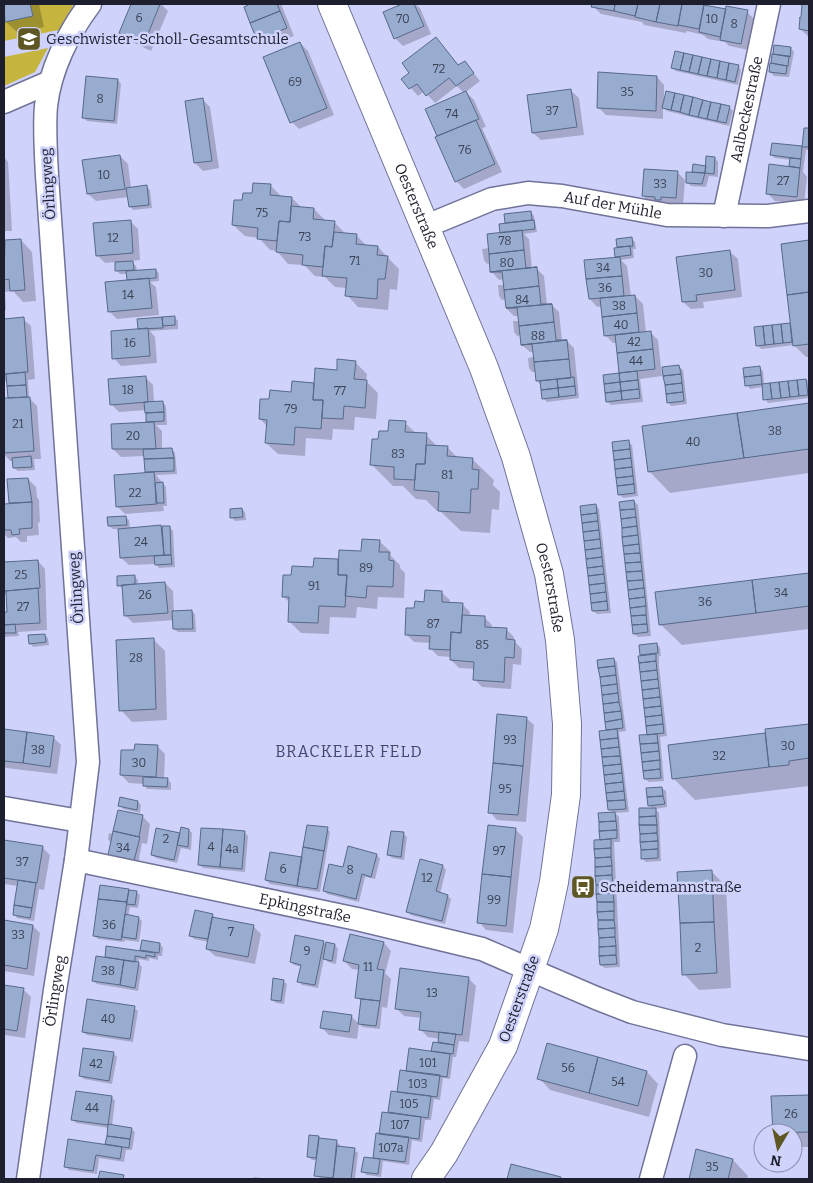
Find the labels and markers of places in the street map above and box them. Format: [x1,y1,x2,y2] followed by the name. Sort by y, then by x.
[16,26,42,52] school or university icon: Geschwister-Scholl-Gesamtschule
[46,30,289,48] place label: Geschwister-Scholl-Gesamtschule
[570,874,596,900] bus stop icon: Scheidemannstraße
[600,878,742,896] place label: Scheidemannstraße

